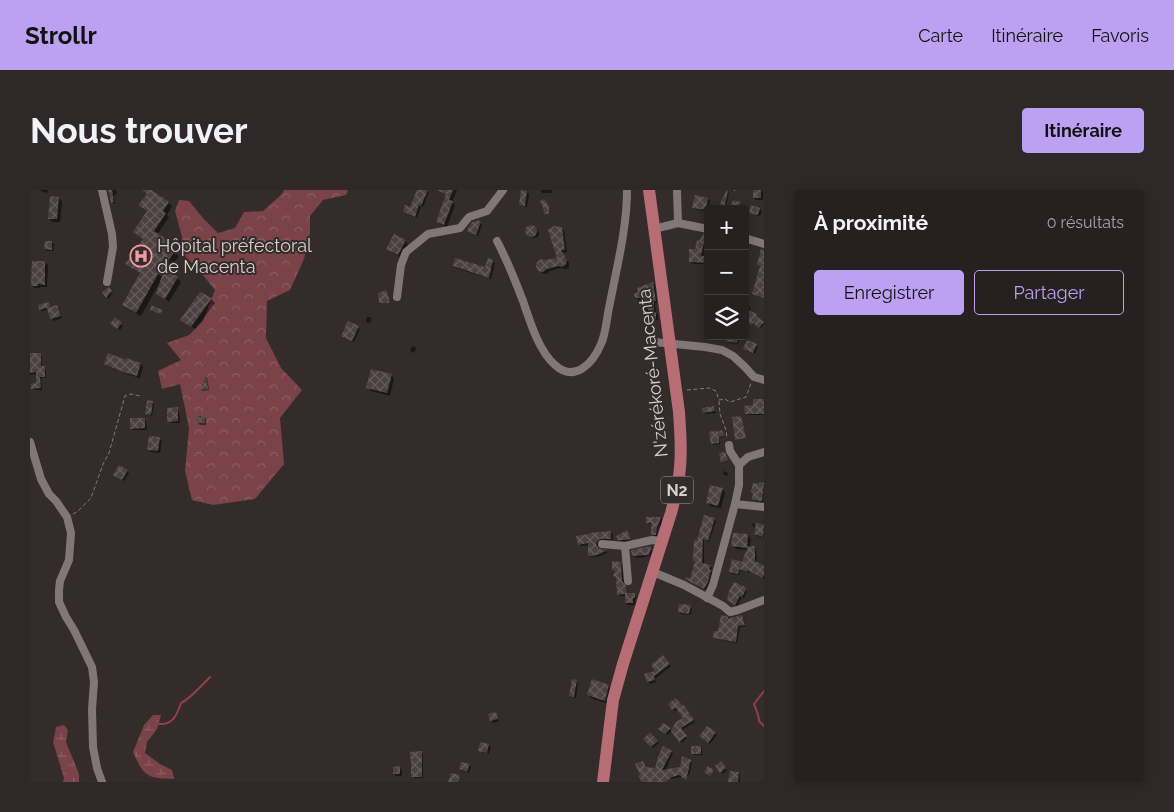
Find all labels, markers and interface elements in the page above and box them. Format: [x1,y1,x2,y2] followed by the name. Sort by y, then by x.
[25,21,97,50] text: Strollr
[918,25,963,46] text: Carte
[991,25,1063,46] text: Itinéraire
[1091,25,1149,46] text: Favoris
[1022,108,1144,153] button: Itinéraire
[30,110,248,151] text: Nous trouver
[704,205,749,340] map controls
[704,205,749,250] button: +
[814,210,928,235] text: À proximité
[1047,213,1124,232] text: 0 résultats
[157,235,312,277] place label: Hôpital préfectoral de Macenta
[129,244,153,268] hospital icon: Hôpital préfectoral de Macenta
[704,250,749,295] button: −
[814,270,964,315] button: Enregistrer
[974,270,1124,315] button: Partager
[633,288,672,458] street label: N'zérékoré-Macenta
[704,295,749,340] button: layers
[661,476,693,504] road number: N2

